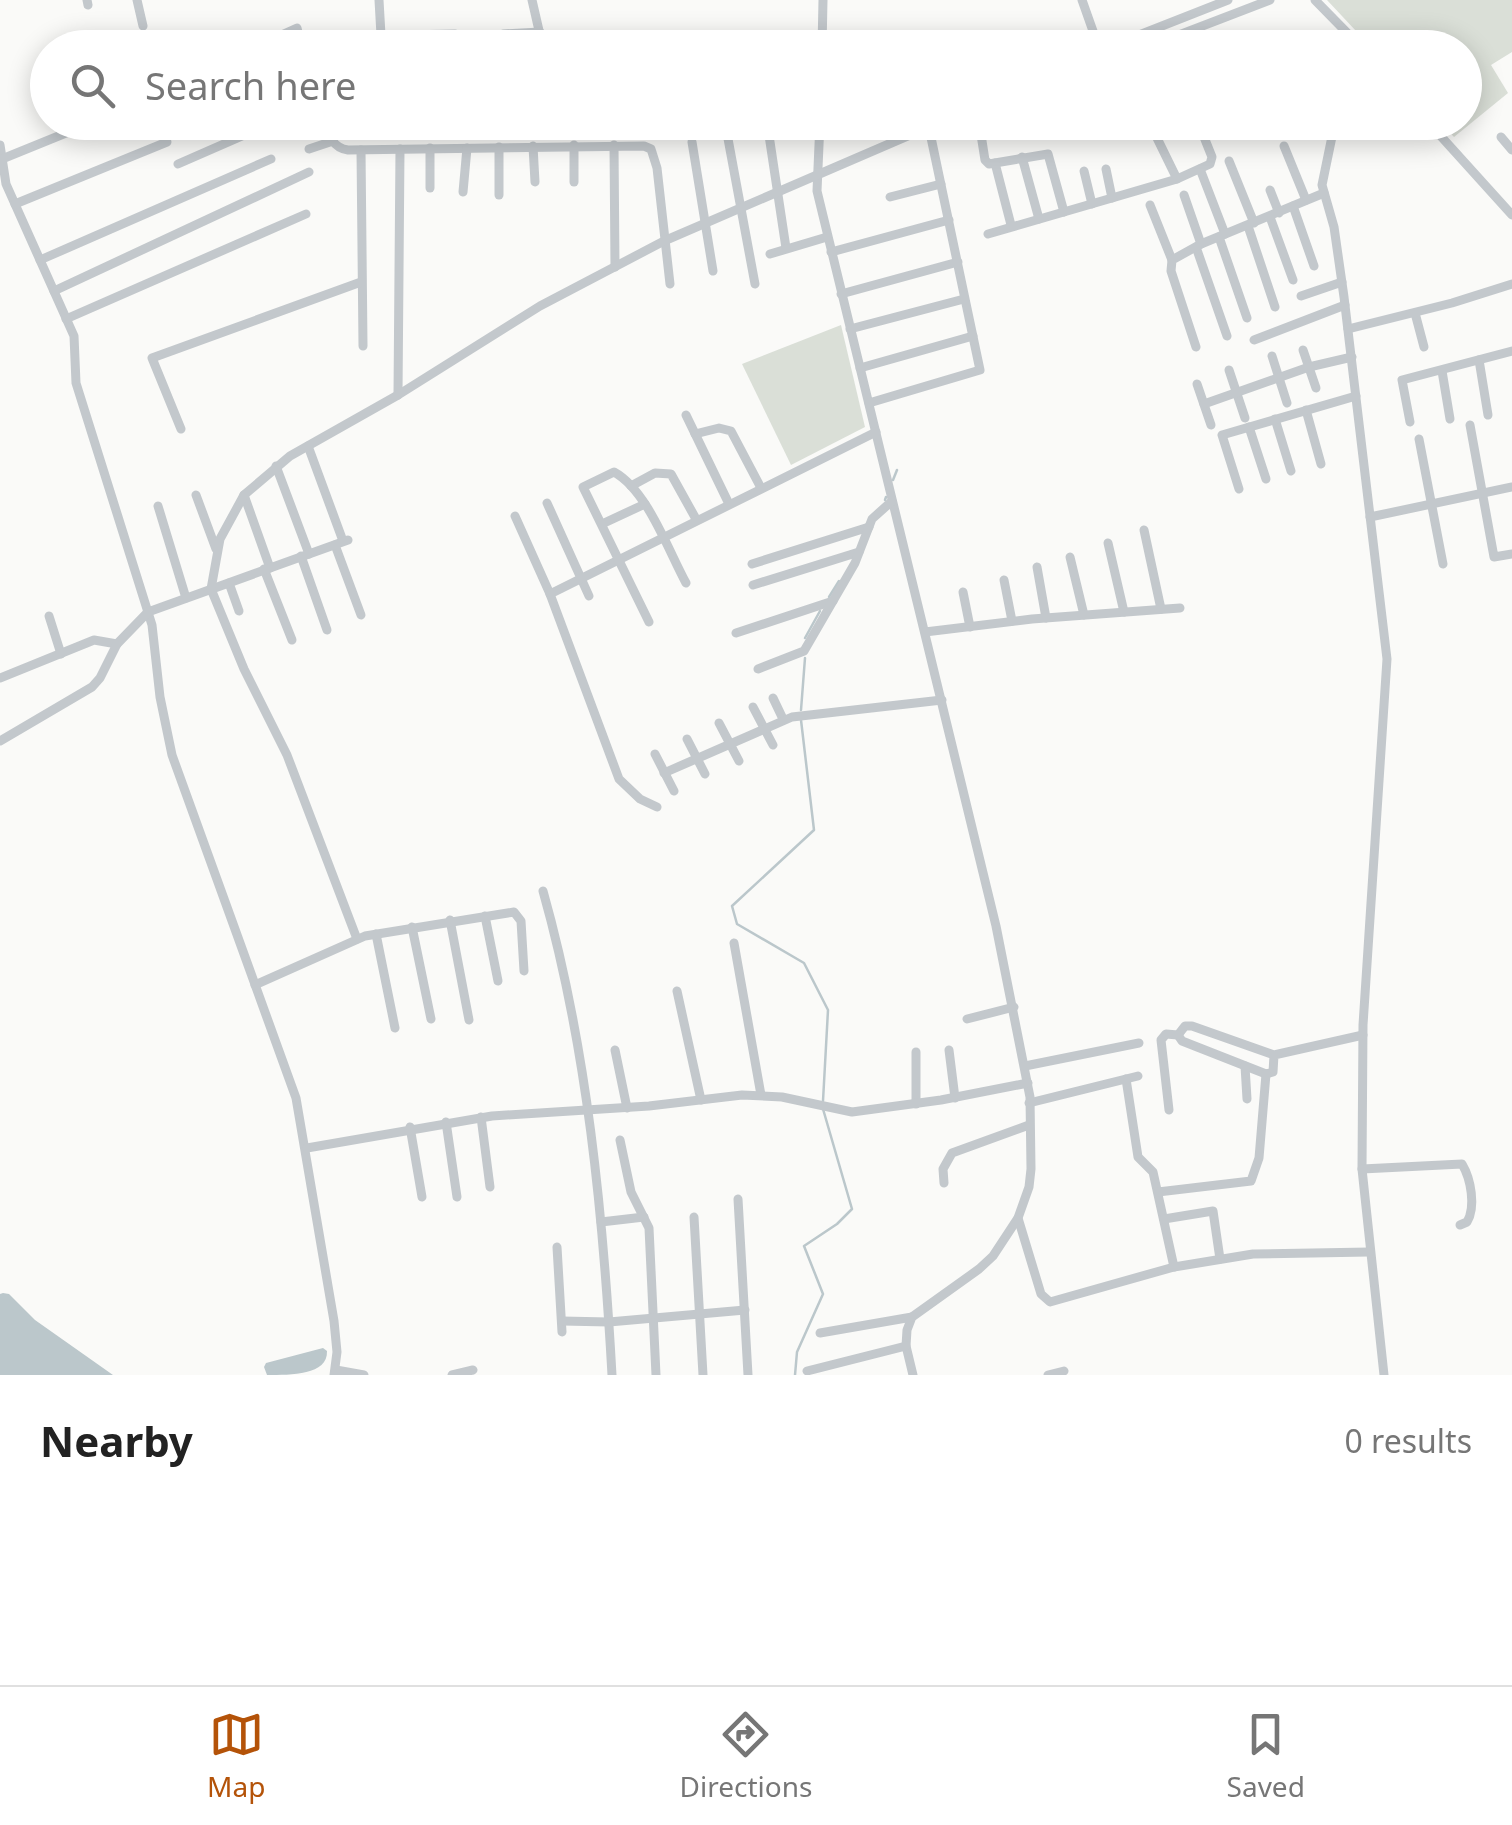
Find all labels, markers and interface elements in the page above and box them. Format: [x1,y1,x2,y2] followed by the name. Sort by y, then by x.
[30,30,1482,140] search box
[65,58,120,113] icon: search
[145,59,356,111] text: Search here
[40,1412,193,1469] text: Nearby
[1345,1419,1472,1462] text: 0 results
[207,1707,265,1805] tab: Map
[680,1707,812,1805] tab: Directions
[1227,1707,1305,1805] tab: Saved

